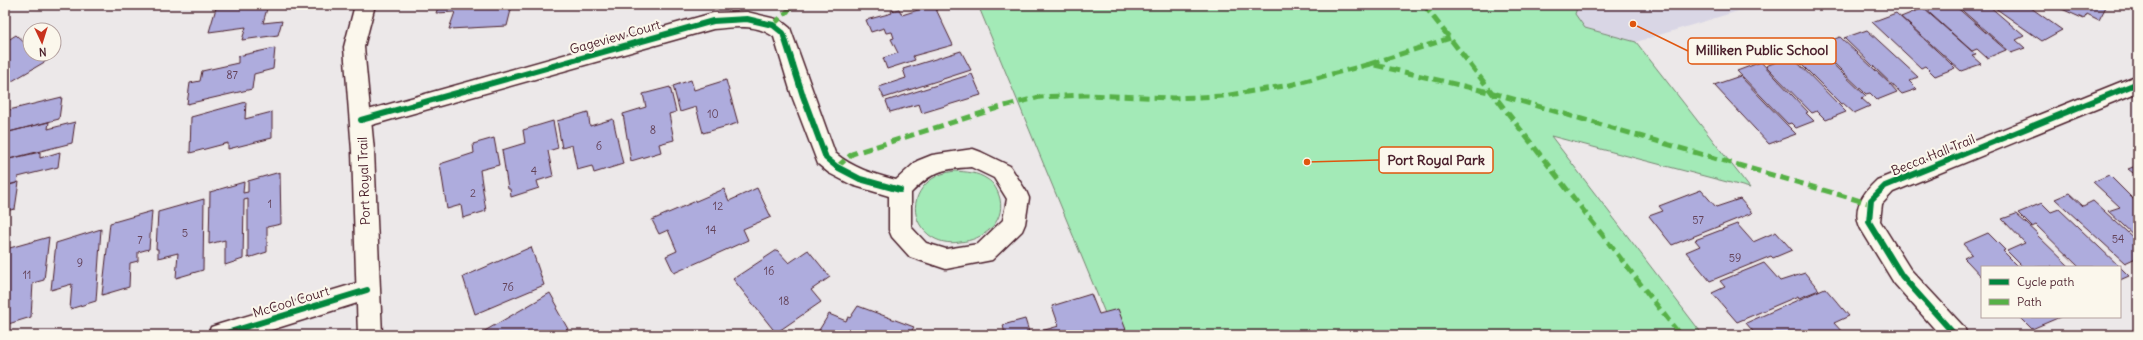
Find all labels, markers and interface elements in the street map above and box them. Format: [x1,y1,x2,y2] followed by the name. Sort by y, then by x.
[568,16,663,58] street label: Gageview Court
[22,22,62,62] north arrow
[1688,38,1836,64] callout: Milliken Public School
[1696,41,1828,59] text: Milliken Public School
[38,45,47,59] text: N
[226,68,238,82] house number: 87
[707,107,719,121] house number: 10
[650,123,656,137] house number: 8
[1889,130,1977,180] street label: Becca Hall Trail
[354,137,374,225] street label: Port Royal Trail
[596,139,602,153] house number: 6
[1379,147,1493,173] callout: Port Royal Park
[1387,151,1485,169] text: Port Royal Park
[531,164,537,178] house number: 4
[470,186,476,200] house number: 2
[268,197,272,211] house number: 1
[713,199,723,213] house number: 12
[1692,213,1704,227] house number: 57
[706,223,716,237] house number: 14
[182,226,188,240] house number: 5
[2112,232,2124,246] house number: 54
[137,233,143,247] house number: 7
[1729,251,1741,265] house number: 59
[77,256,83,270] house number: 9
[764,264,774,278] house number: 16
[1981,266,2121,318] legend
[23,268,31,282] house number: 11
[2017,274,2074,289] text: Cycle path
[502,280,514,294] house number: 76
[251,282,332,322] street label: McCool Court
[779,294,789,308] house number: 18
[2017,294,2042,309] text: Path

